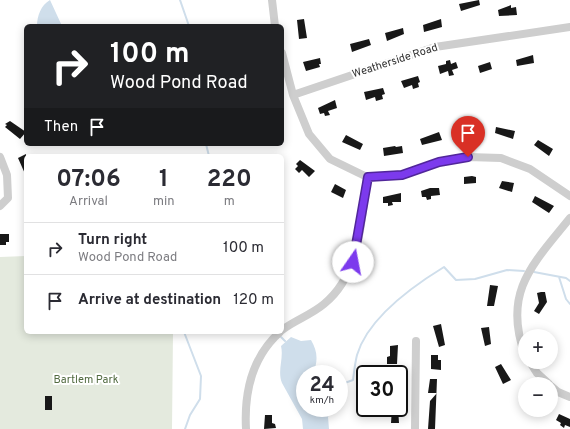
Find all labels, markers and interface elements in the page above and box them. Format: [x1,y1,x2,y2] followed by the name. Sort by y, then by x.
[110,37,190,73] text: 100 m
[44,40,96,92] icon: right
[350,41,440,81] street label: Weatherside Road
[110,72,248,95] text: Wood Pond Road
[86,116,108,138] icon: arrive
[451,116,485,157] pin
[44,118,78,137] text: Then
[457,122,479,144] icon: arrive
[56,165,121,195] text: 07:06
[159,165,169,195] text: 1
[207,165,252,195] text: 220
[69,194,108,210] text: Arrival
[153,194,175,210] text: min
[224,194,235,210] text: m
[78,231,147,250] text: Turn right
[44,238,66,260] icon: right
[223,239,264,258] text: 100 m
[332,241,374,283] position arrow
[78,250,177,266] text: Wood Pond Road
[44,290,66,312] icon: arrive
[78,291,221,310] text: Arrive at destination
[233,291,274,310] text: 120 m
[518,329,558,417] map controls
[518,329,558,369] button: +
[356,365,408,417] speed limit sign: 30
[53,373,119,387] park label: Bartlem Park
[309,373,335,399] text: 24
[518,377,558,417] button: −
[310,394,334,407] text: km/h

